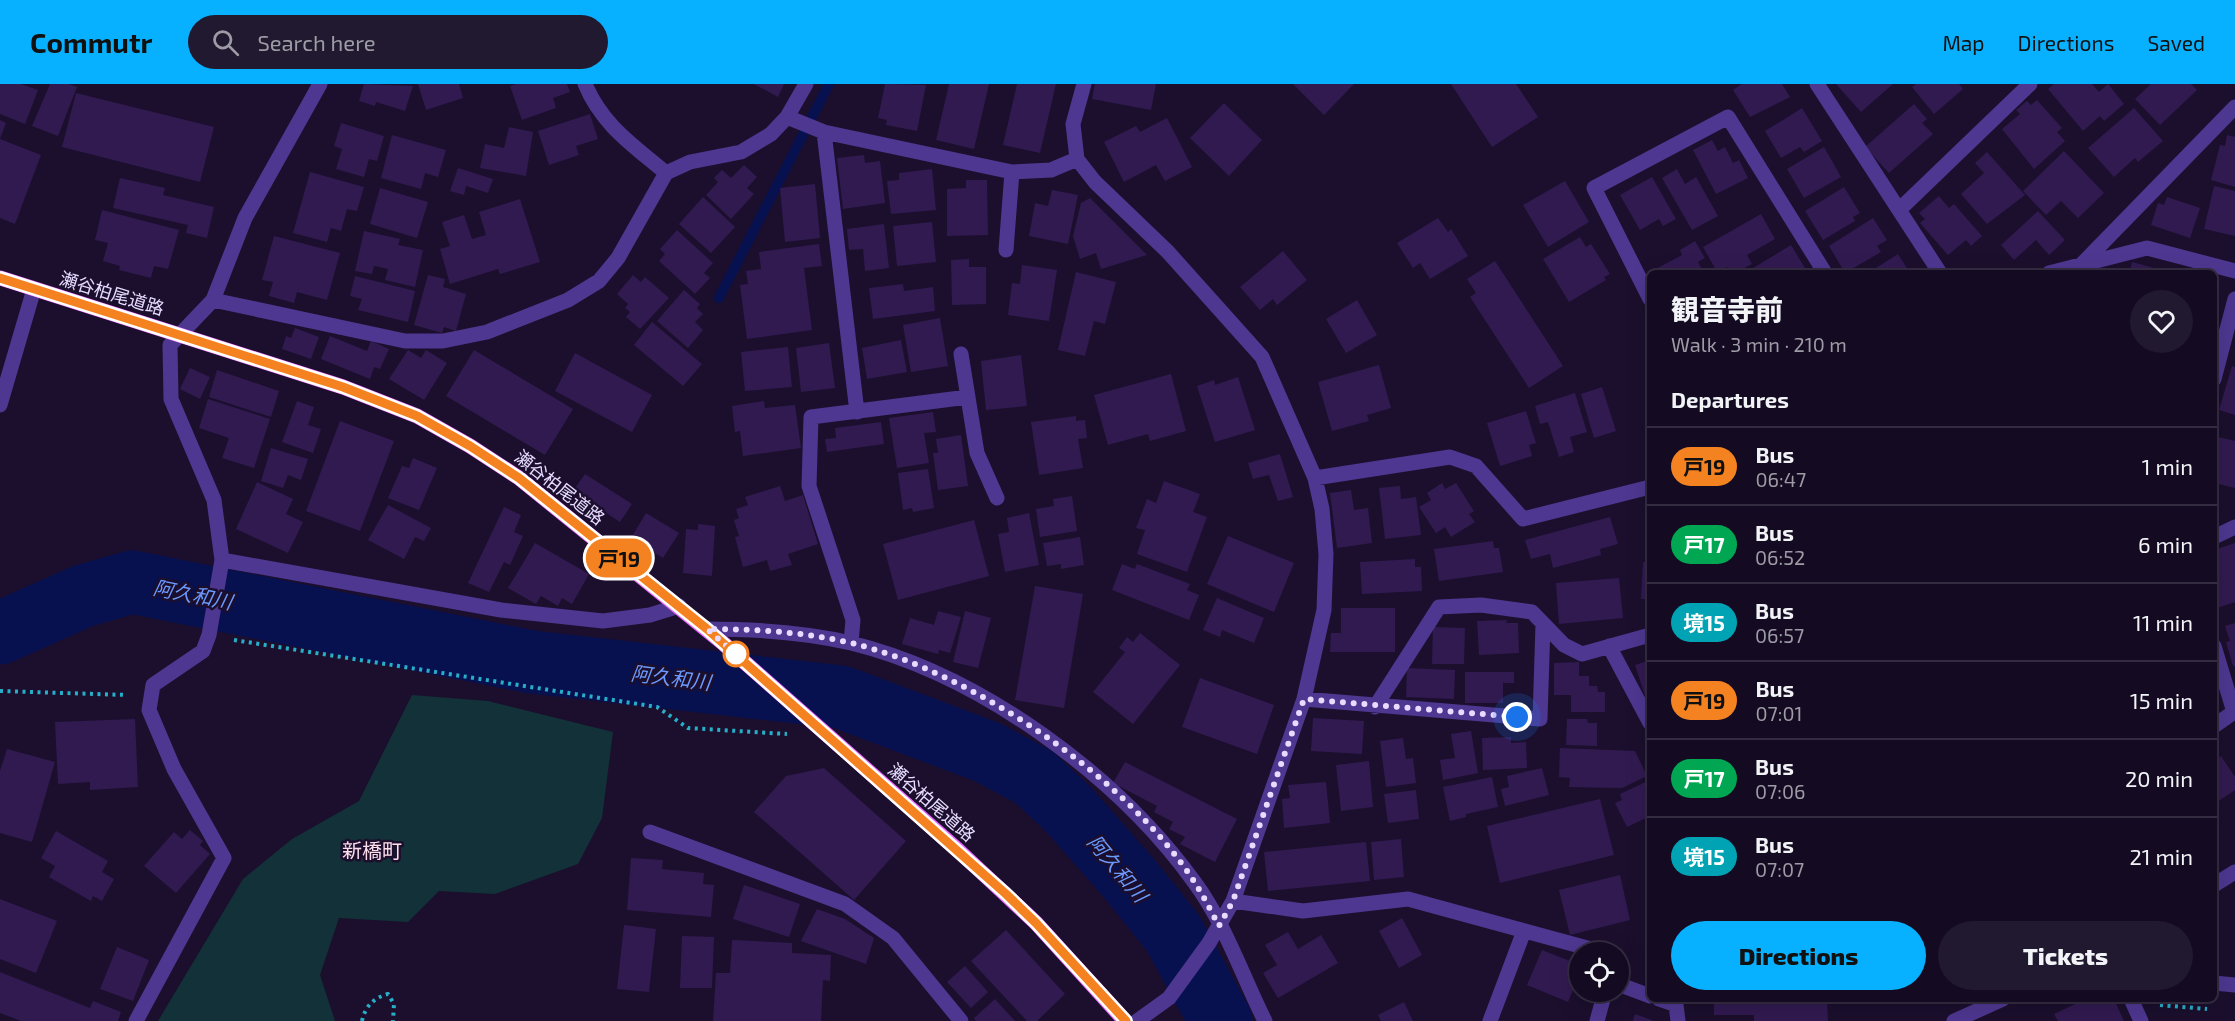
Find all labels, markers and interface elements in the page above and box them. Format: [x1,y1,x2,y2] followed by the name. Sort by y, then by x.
[188,15,608,69] search box
[30,25,152,59] text: Commutr
[209,26,242,59] icon: search
[257,29,376,55] text: Search here
[1942,30,1985,55] text: Map
[2018,30,2114,55] text: Directions
[2147,30,2205,55] text: Saved
[57,267,167,319] street label: 瀬谷柏尾道路
[2130,290,2193,353] button: heart
[1671,292,1783,326] text: 観音寺前
[1671,332,1847,356] text: Walk · 3 min · 210 m
[1671,386,1789,412] text: Departures
[1755,441,1794,467] text: Bus
[511,445,609,529] street label: 瀬谷柏尾道路
[2142,453,2193,479] text: 1 min
[1683,454,1725,479] text: 戸19
[1755,467,1806,491] text: 06:47
[1755,519,1794,545] text: Bus
[2138,531,2193,557] text: 6 min
[1683,532,1725,557] text: 戸17
[584,538,654,578] line badge: 戸19
[1755,545,1805,569] text: 06:52
[598,546,640,571] text: 戸19
[151,575,237,614] water label: 阿久和川
[1755,597,1794,623] text: Bus
[2133,609,2193,635] text: 11 min
[1683,610,1725,635] text: 境15
[1755,623,1804,647] text: 06:57
[723,641,749,667] unlabelled marker
[630,660,714,694] water label: 阿久和川
[1755,675,1794,701] text: Bus
[2130,687,2193,713] text: 15 min
[1683,688,1725,713] text: 戸19
[1755,701,1803,725] text: 07:01
[1502,702,1532,732] your location
[1755,753,1794,779] text: Bus
[884,758,980,846] street label: 瀬谷柏尾道路
[2125,765,2193,791] text: 20 min
[1683,766,1725,791] text: 戸17
[1755,779,1806,803] text: 07:06
[1083,830,1154,908] water label: 阿久和川
[1755,831,1794,857] text: Bus
[342,838,402,862] district label: 新橋町
[2129,843,2193,869] text: 21 min
[1683,844,1725,869] text: 境15
[1755,857,1804,881] text: 07:07
[1671,921,1926,990] button: Directions
[1938,921,2193,990] button: Tickets
[1569,942,1629,1002] map controls
[1569,942,1629,1002] button: locate

